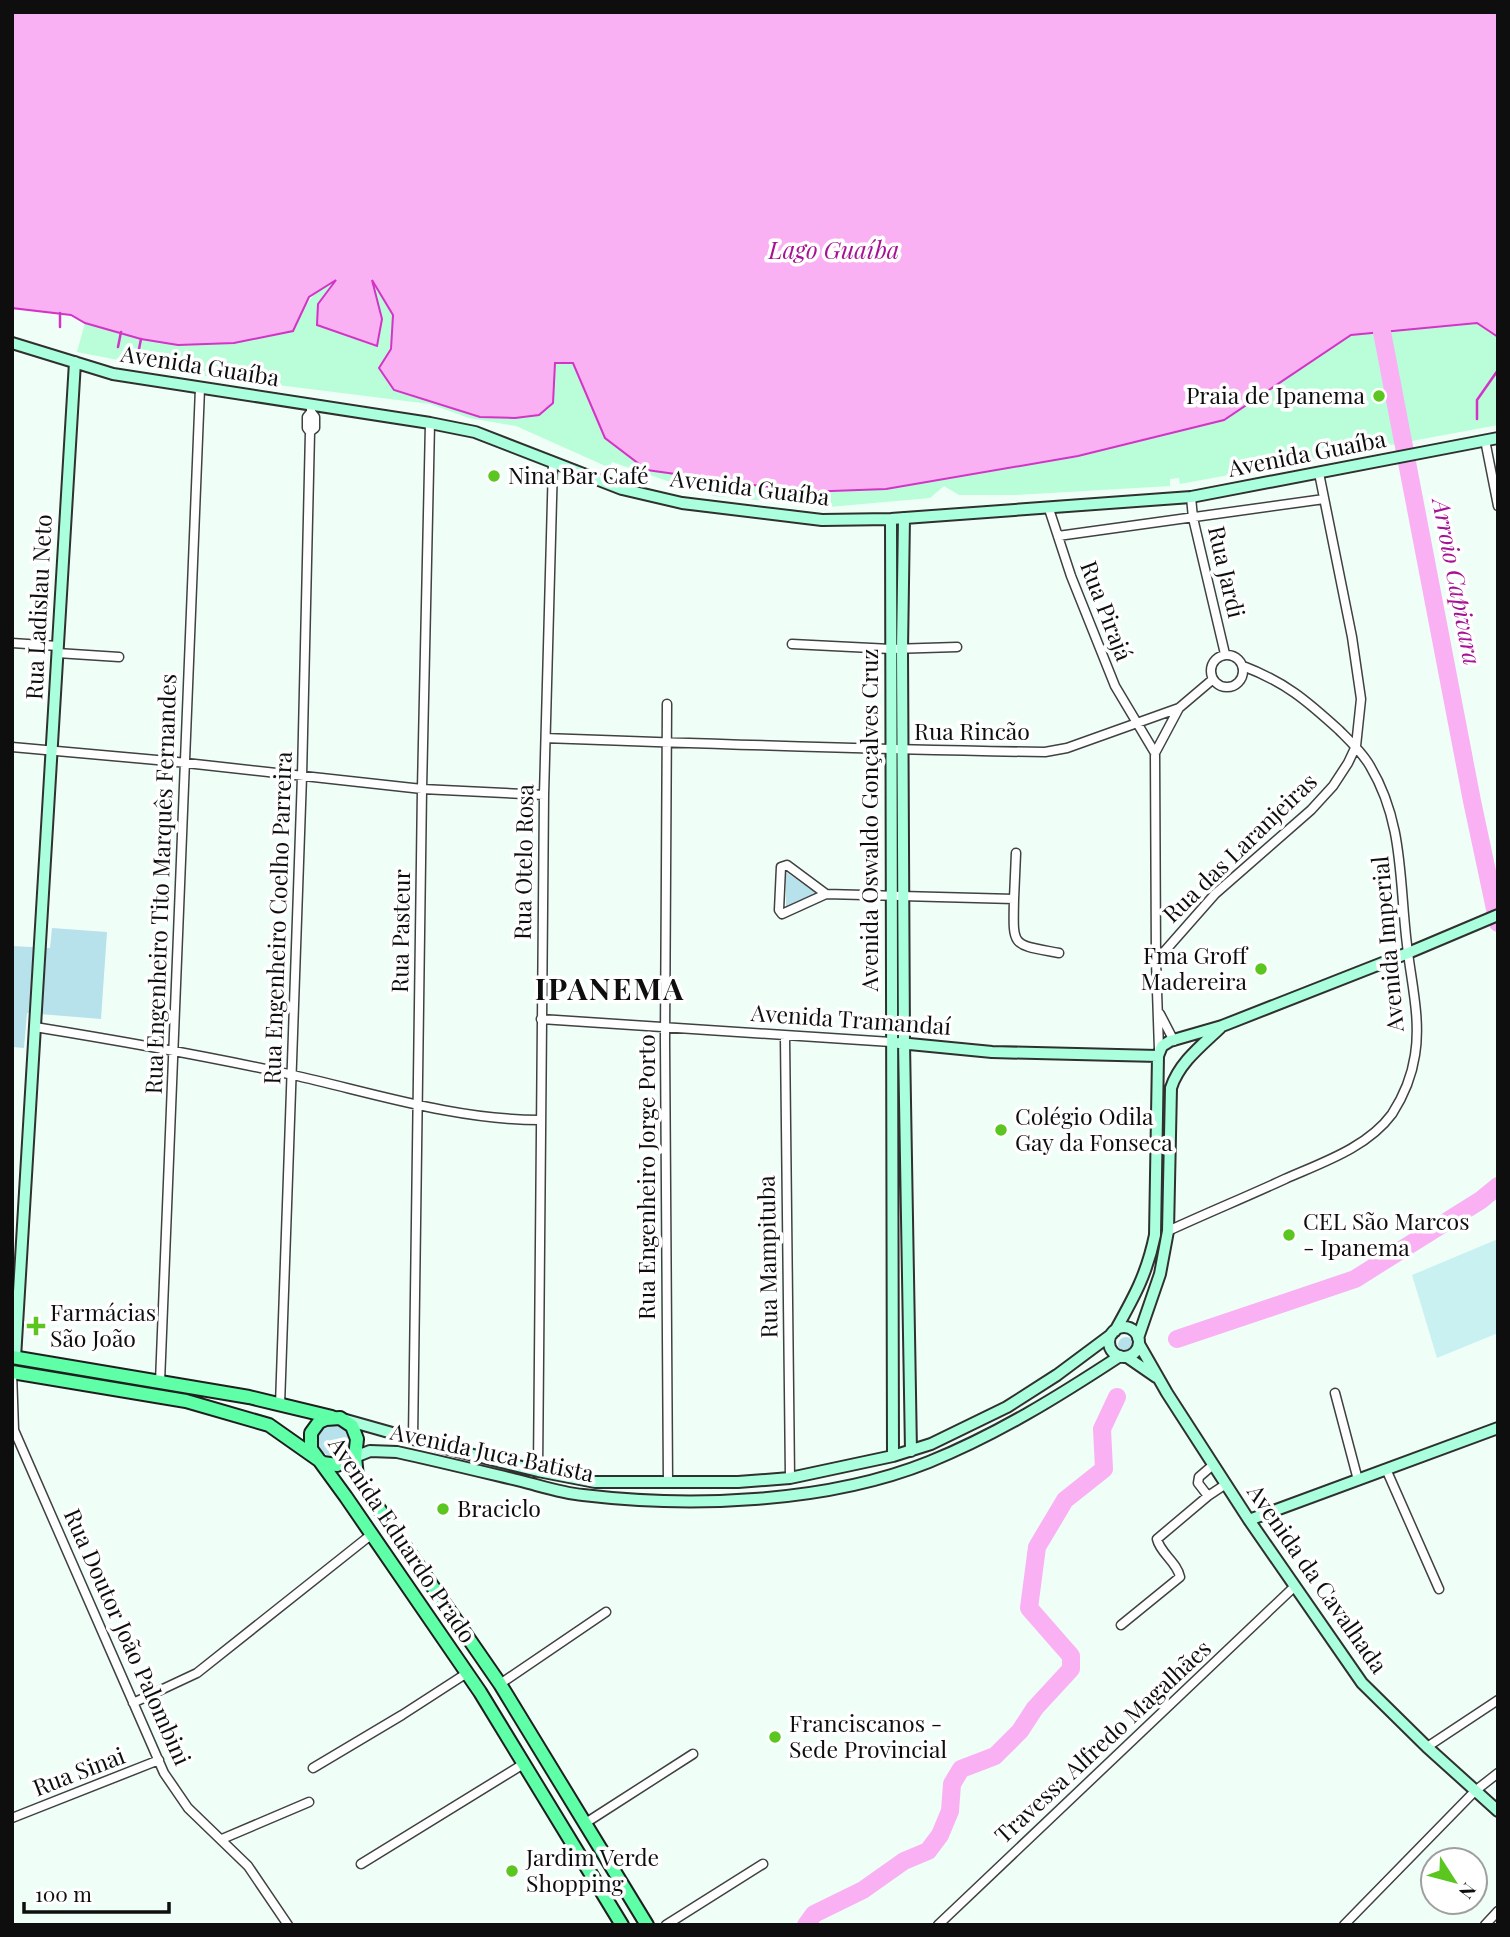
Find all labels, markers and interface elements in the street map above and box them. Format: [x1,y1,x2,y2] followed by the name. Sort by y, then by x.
[768,233,899,265] water label: Lago Guaíba
[118,337,282,392] street label: Avenida Guaíba
[1186,379,1366,410] place label: Praia de Ipanema
[1371,388,1387,404] marker: Praia de Ipanema
[1224,422,1389,483] street label: Avenida Guaíba
[508,459,649,490] place label: Nina Bar Café
[668,461,832,512] street label: Avenida Guaíba
[486,468,502,484] marker: Nina Bar Café
[1426,493,1490,667] water label: Arroio Capivara
[17,513,58,701] street label: Rua Ladislau Neto
[1202,523,1253,621] street label: Rua Jardi
[1074,556,1141,665] street label: Rua Pirajá
[853,648,884,993] street label: Avenida Oswaldo Gonçalves Cruz
[137,673,182,1095] street label: Rua Engenheiro Tito Marquês Fernandes
[914,715,1030,746] street label: Rua Rincão
[255,750,298,1085] street label: Rua Engenheiro Coelho Parreira
[1155,765,1323,929] street label: Rua das Laranjeiras
[506,783,539,940] street label: Rua Otelo Rosa
[1363,855,1410,1034] street label: Avenida Imperial
[383,869,416,993] street label: Rua Pasteur
[1141,939,1249,996] place label: Fma Groff Madereira
[1253,961,1269,977] marker: Fma Groff Madereira
[535,968,685,1008] district label: IPANEMA
[749,996,952,1041] street label: Avenida Tramandaí
[630,1034,661,1320] street label: Rua Engenheiro Jorge Porto
[1015,1100,1173,1157] place label: Colégio Odila Gay da Fonseca
[993,1122,1009,1138] marker: Colégio Odila Gay da Fonseca
[750,1175,783,1339] street label: Rua Mampituba
[1303,1205,1470,1262] place label: CEL São Marcos - Ipanema
[1281,1227,1297,1243] marker: CEL São Marcos - Ipanema
[50,1296,156,1353] place label: Farmácias São João
[28,1318,44,1334] marker: Farmácias São João
[387,1415,597,1488] street label: Avenida Juca Batista
[322,1429,484,1648] street label: Avenida Eduardo Prado
[1241,1477,1396,1679] street label: Avenida da Cavalhada
[457,1492,541,1523] place label: Braciclo
[435,1501,451,1517] marker: Braciclo
[58,1503,199,1770] street label: Rua Doutor João Palombini
[987,1632,1217,1850] street label: Travessa Alfredo Magalhães
[789,1707,948,1764] place label: Franciscanos - Sede Provincial
[767,1729,783,1745] marker: Franciscanos - Sede Provincial
[28,1739,129,1802] street label: Rua Sinai
[525,1841,659,1898] place label: Jardim Verde Shopping
[1419,1846,1489,1916] north arrow
[504,1863,520,1879] marker: Jardim Verde Shopping
[24,1870,170,1914] scale bar
[1454,1878,1483,1905] text: N
[35,1879,92,1907] text: 100 m

